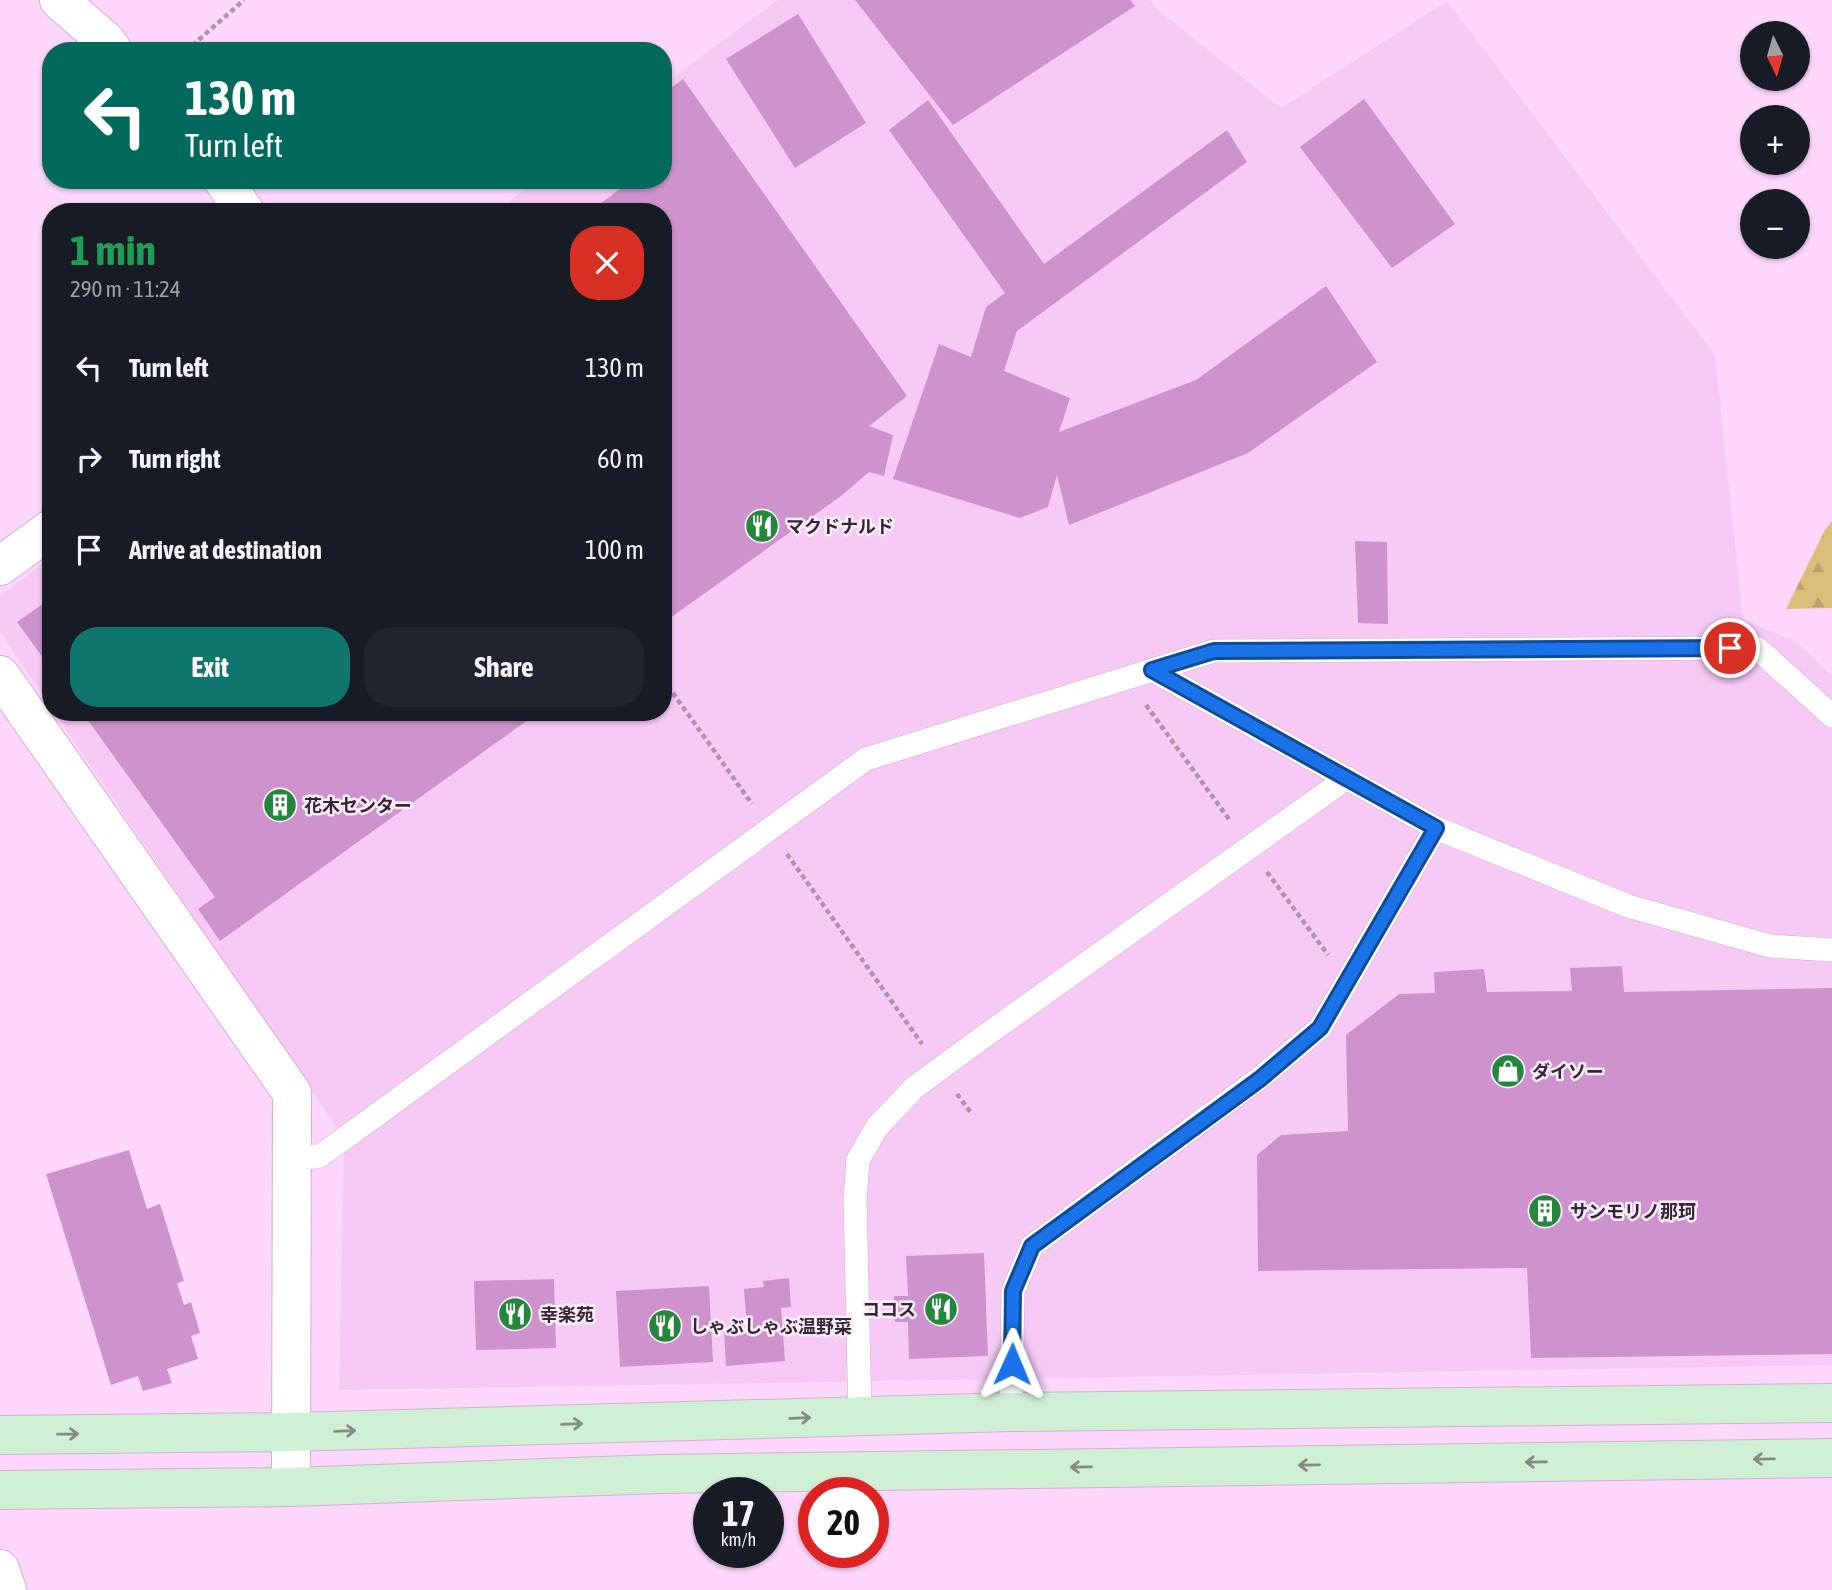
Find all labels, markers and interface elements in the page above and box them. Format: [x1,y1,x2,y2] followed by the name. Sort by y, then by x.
[1740,21,1810,91] north arrow
[1740,21,1810,259] map controls
[185,69,296,125] text: 130 m
[70,70,161,161] icon: left
[1740,105,1810,175] button: +
[185,127,283,164] text: Turn left
[1740,189,1810,259] button: −
[70,226,156,274] text: 1 min
[570,226,644,300] button: close
[70,276,181,302] text: 290 m · 11:24
[70,349,108,387] icon: left
[129,353,209,383] text: Turn left
[585,353,644,383] text: 130 m
[70,440,108,478] icon: right
[129,444,220,474] text: Turn right
[597,444,644,474] text: 60 m
[743,507,781,545] restaurant icon: マクドナルド
[786,516,894,537] place label: マクドナルド
[70,531,108,569] icon: arrive
[129,535,322,565] text: Arrive at destination
[585,535,644,565] text: 100 m
[1700,618,1760,678] pin
[70,627,350,707] button: Exit
[364,627,644,707] button: Share
[1711,629,1749,667] icon: arrive
[261,786,299,824] building icon: 花木センター
[304,795,412,816] place label: 花木センター
[1489,1052,1527,1090] shop icon: ダイソー
[1532,1061,1604,1082] place label: ダイソー
[1526,1192,1564,1230] building icon: サンモリノ那珂
[1570,1201,1696,1222] place label: サンモリノ那珂
[922,1290,960,1328] restaurant icon: ココス
[496,1295,534,1333] restaurant icon: 幸楽苑
[862,1299,916,1320] place label: ココス
[540,1304,594,1325] place label: 幸楽苑
[646,1307,684,1345] restaurant icon: しゃぶしゃぶ温野菜
[690,1316,852,1337] place label: しゃぶしゃぶ温野菜
[975,1327,1049,1401] position arrow
[788,1411,811,1424] one-way arrow
[560,1418,583,1431] one-way arrow
[333,1424,356,1437] one-way arrow
[56,1428,79,1441] one-way arrow
[1753,1452,1776,1465] one-way arrow
[1525,1455,1548,1469] one-way arrow
[1298,1458,1321,1471] one-way arrow
[1070,1460,1093,1474] one-way arrow
[798,1477,889,1568] speed limit sign: 20
[722,1493,755,1533] text: 17
[721,1529,756,1550] text: km/h

